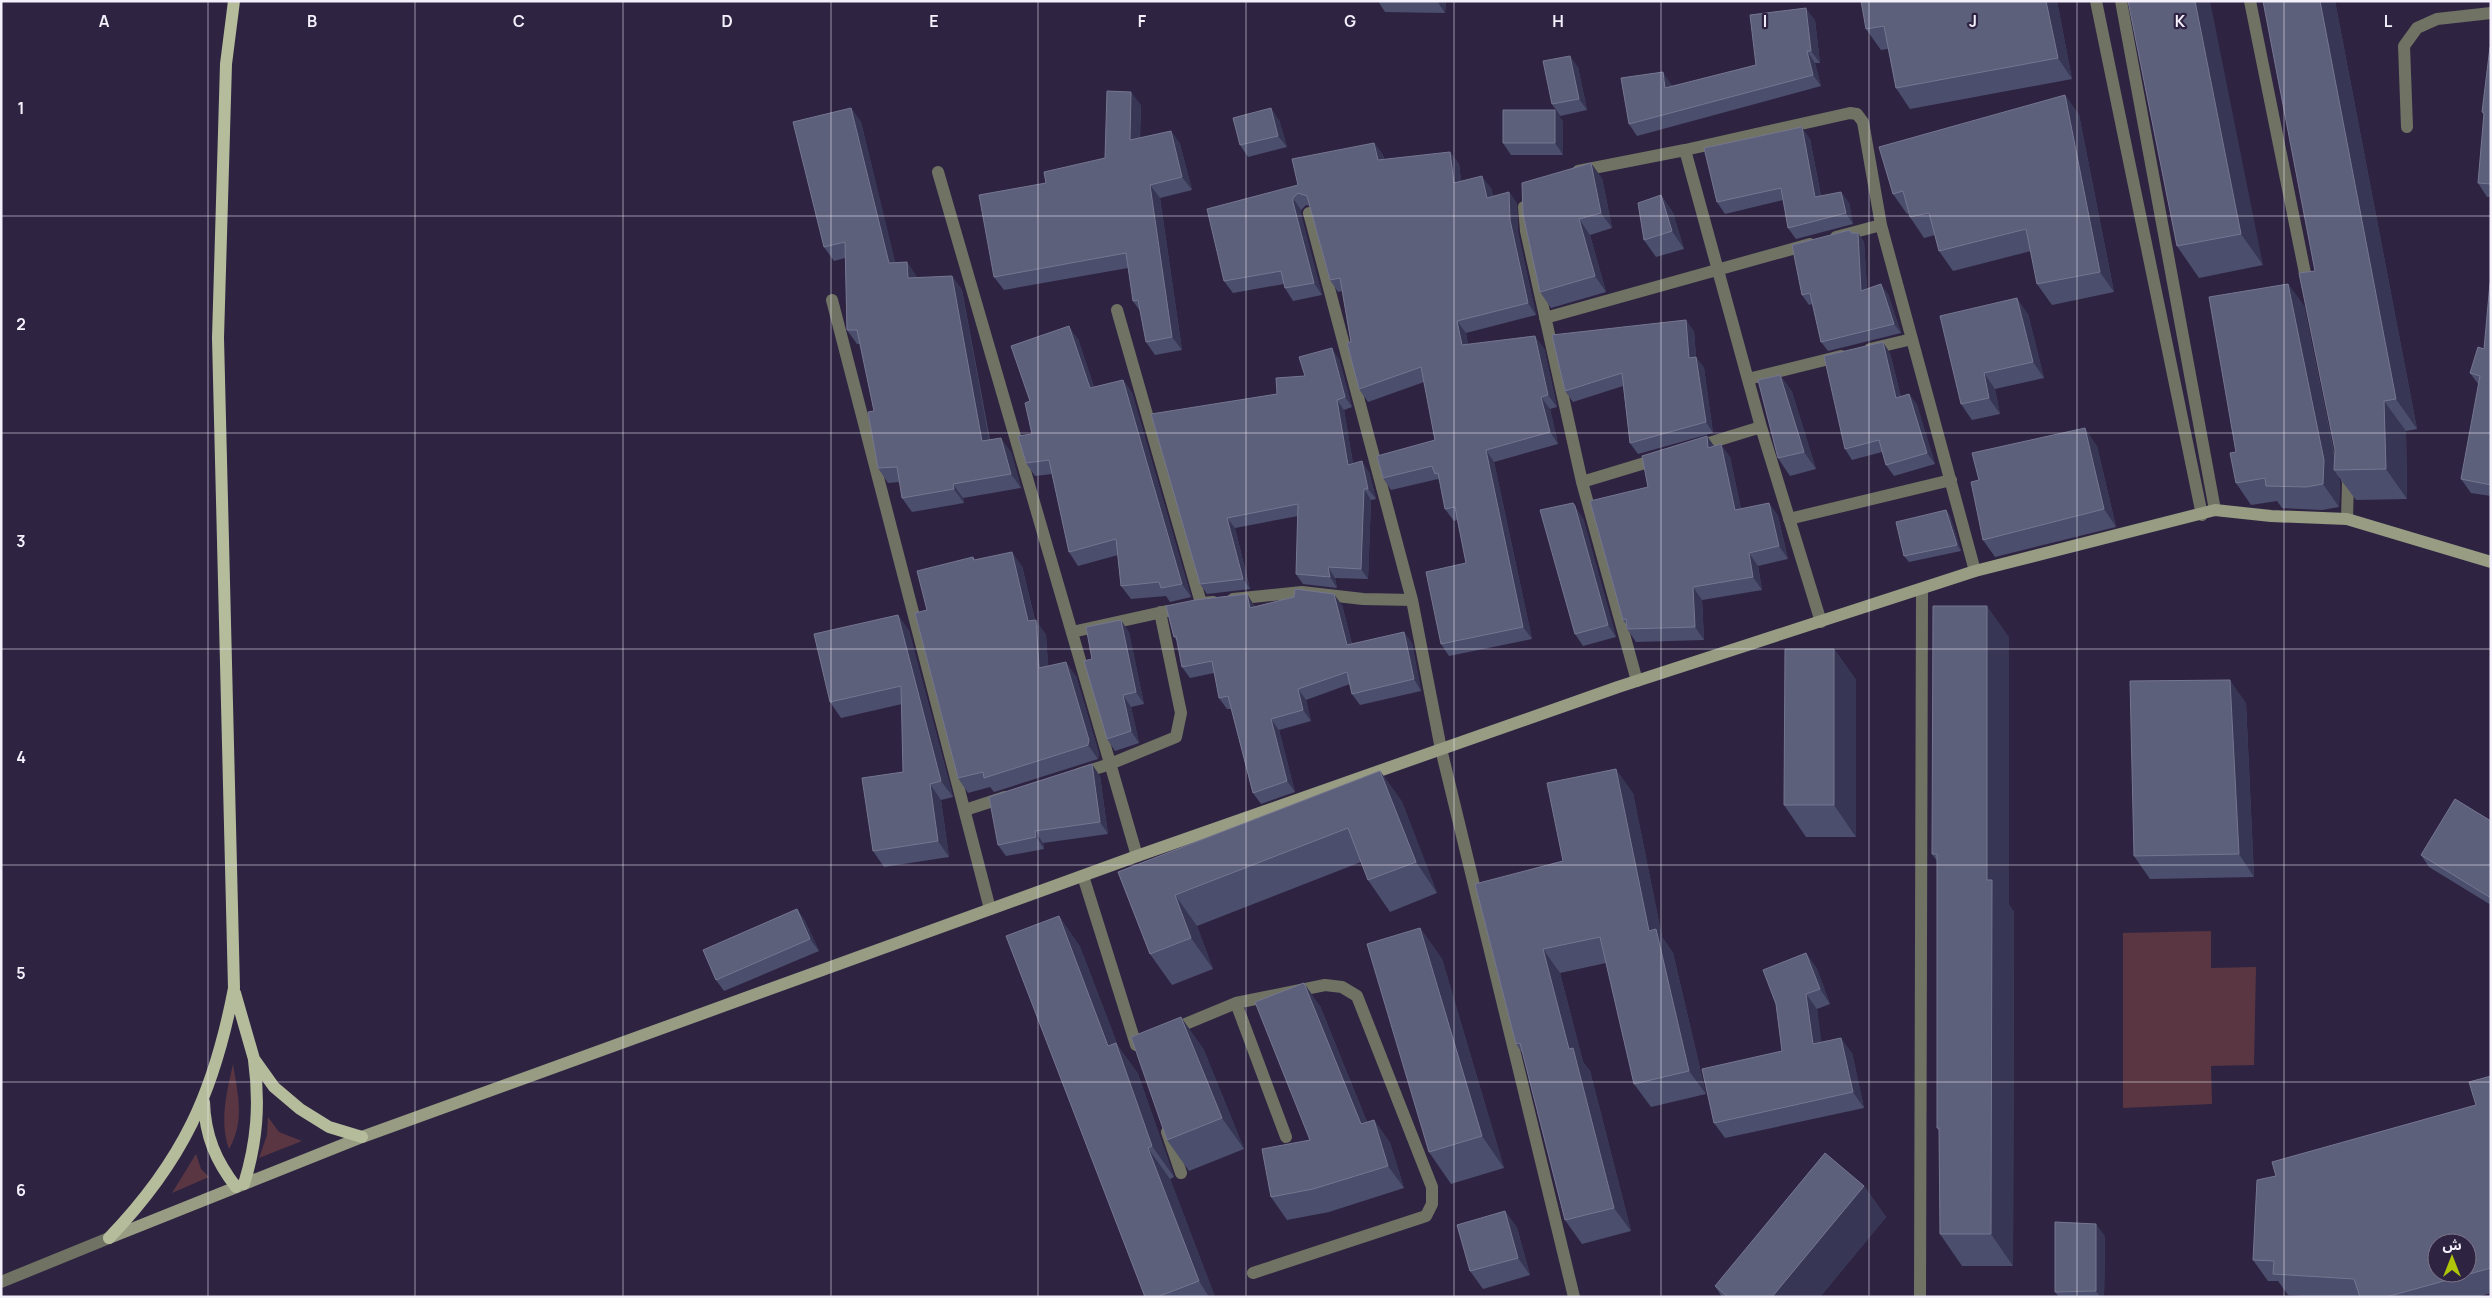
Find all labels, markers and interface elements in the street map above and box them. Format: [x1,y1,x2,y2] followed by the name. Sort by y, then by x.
[99,10,110,32] text: A
[307,10,317,32] text: B
[513,10,525,32] text: C
[721,10,733,32] text: D
[929,10,939,32] text: E
[1138,10,1147,32] text: F
[1344,10,1356,32] text: G
[1552,10,1564,32] text: H
[1763,10,1767,32] text: I
[1969,10,1977,32] text: J
[2175,10,2186,32] text: K
[2384,10,2393,32] text: L
[17,97,25,119] text: 1
[16,313,26,335] text: 2
[16,530,26,552] text: 3
[16,746,26,768] text: 4
[16,962,26,984] text: 5
[16,1179,26,1201] text: 6
[2427,1233,2477,1283] north arrow
[2442,1235,2462,1254] text: ش

